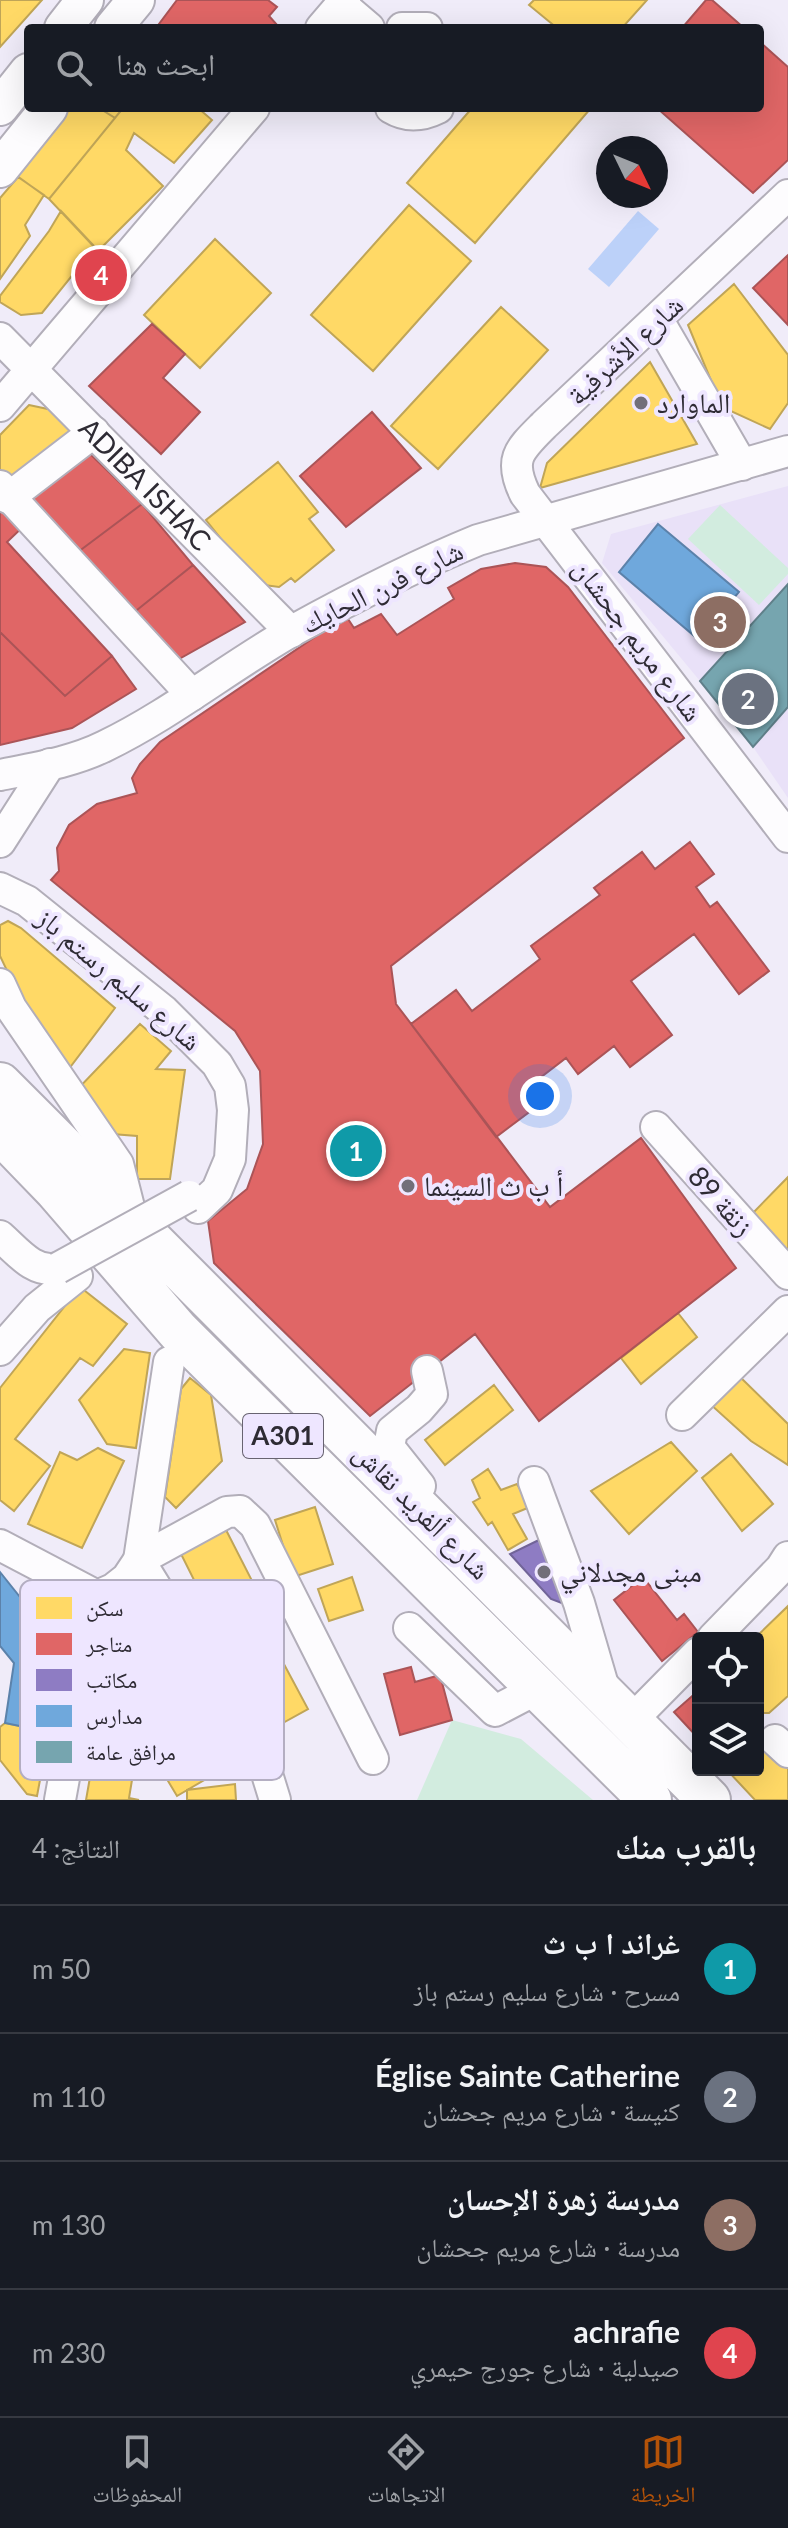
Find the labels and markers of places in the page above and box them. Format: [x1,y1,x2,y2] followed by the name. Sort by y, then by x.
[75,245,127,305] pin: 4
[657,385,730,419] place label: الماوارد
[632,394,650,412] marker: الماوارد
[694,592,746,652] pin: 3
[722,669,774,729] pin: 2
[330,1121,382,1181] pin: 1
[424,1168,563,1202] place label: أ ب ث السينما
[399,1177,417,1195] marker: أ ب ث السينما
[560,1554,702,1595] place label: مبنى مجدلاني
[535,1563,553,1581] marker: مبنى مجدلاني

